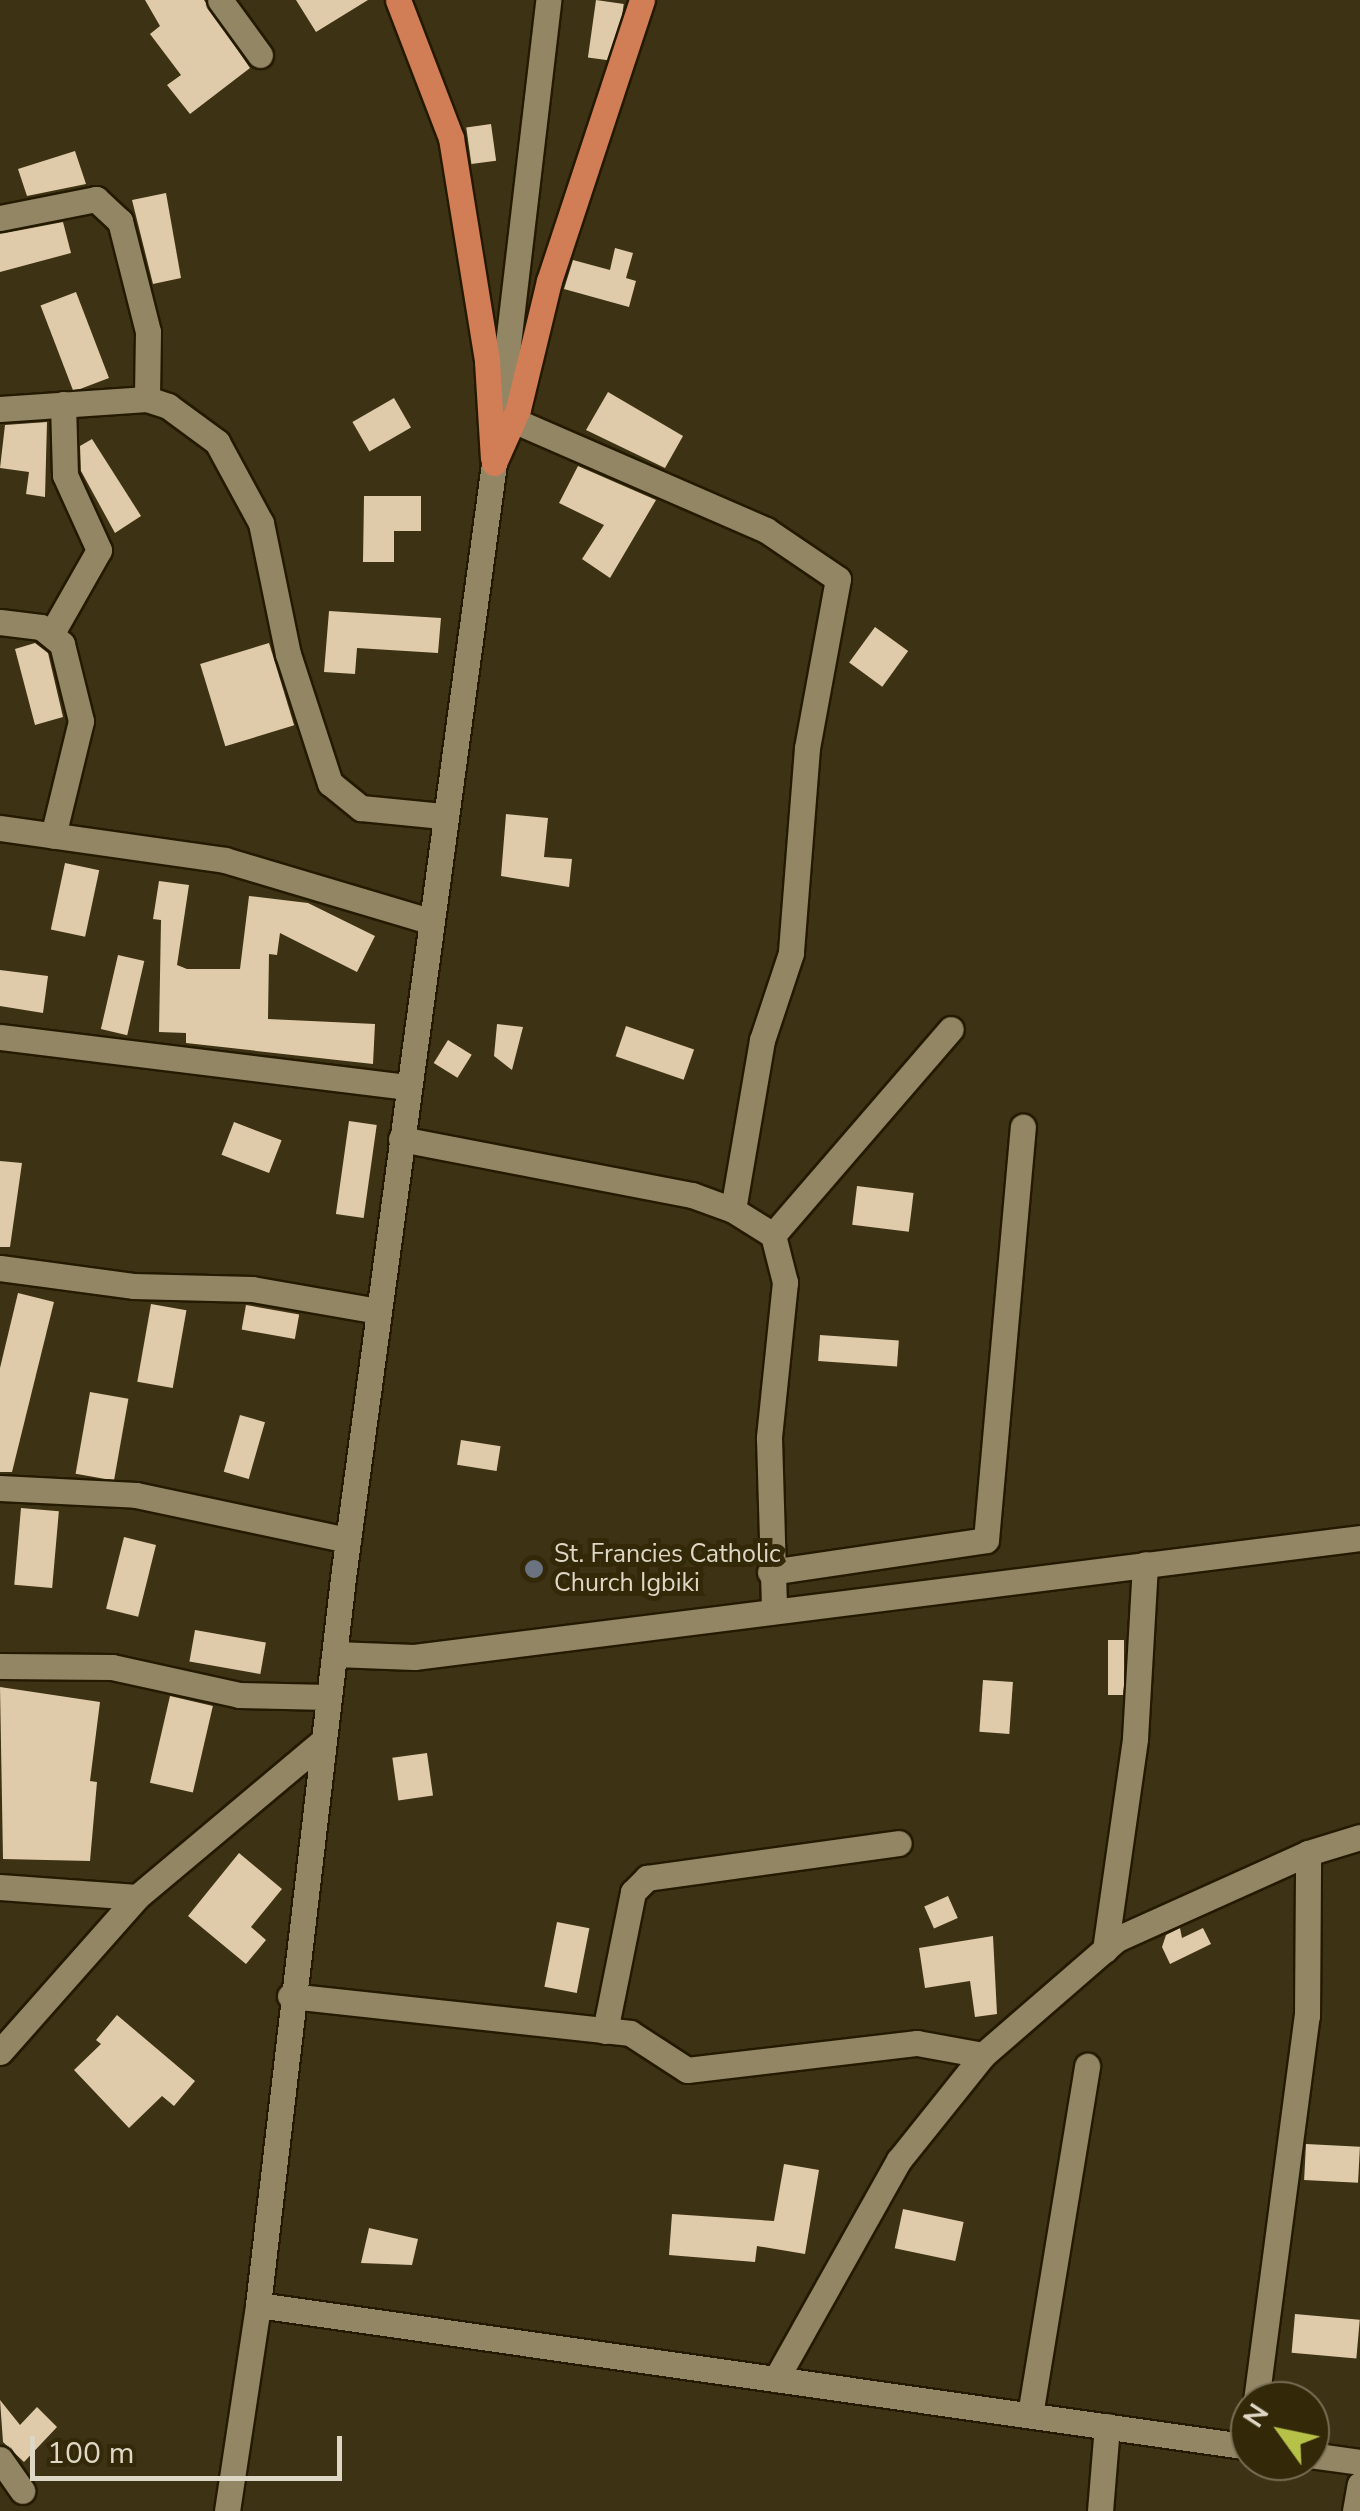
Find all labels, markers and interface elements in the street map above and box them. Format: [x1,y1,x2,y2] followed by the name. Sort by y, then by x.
[554,1540,781,1599] place label: St. Francies Catholic Church Igbiki
[523,1558,545,1580] marker: St. Francies Catholic Church Igbiki
[1230,2381,1330,2481] north arrow
[1235,2397,1278,2435] text: N
[35,2416,348,2478] scale bar
[47,2433,134,2474] text: 100 m

